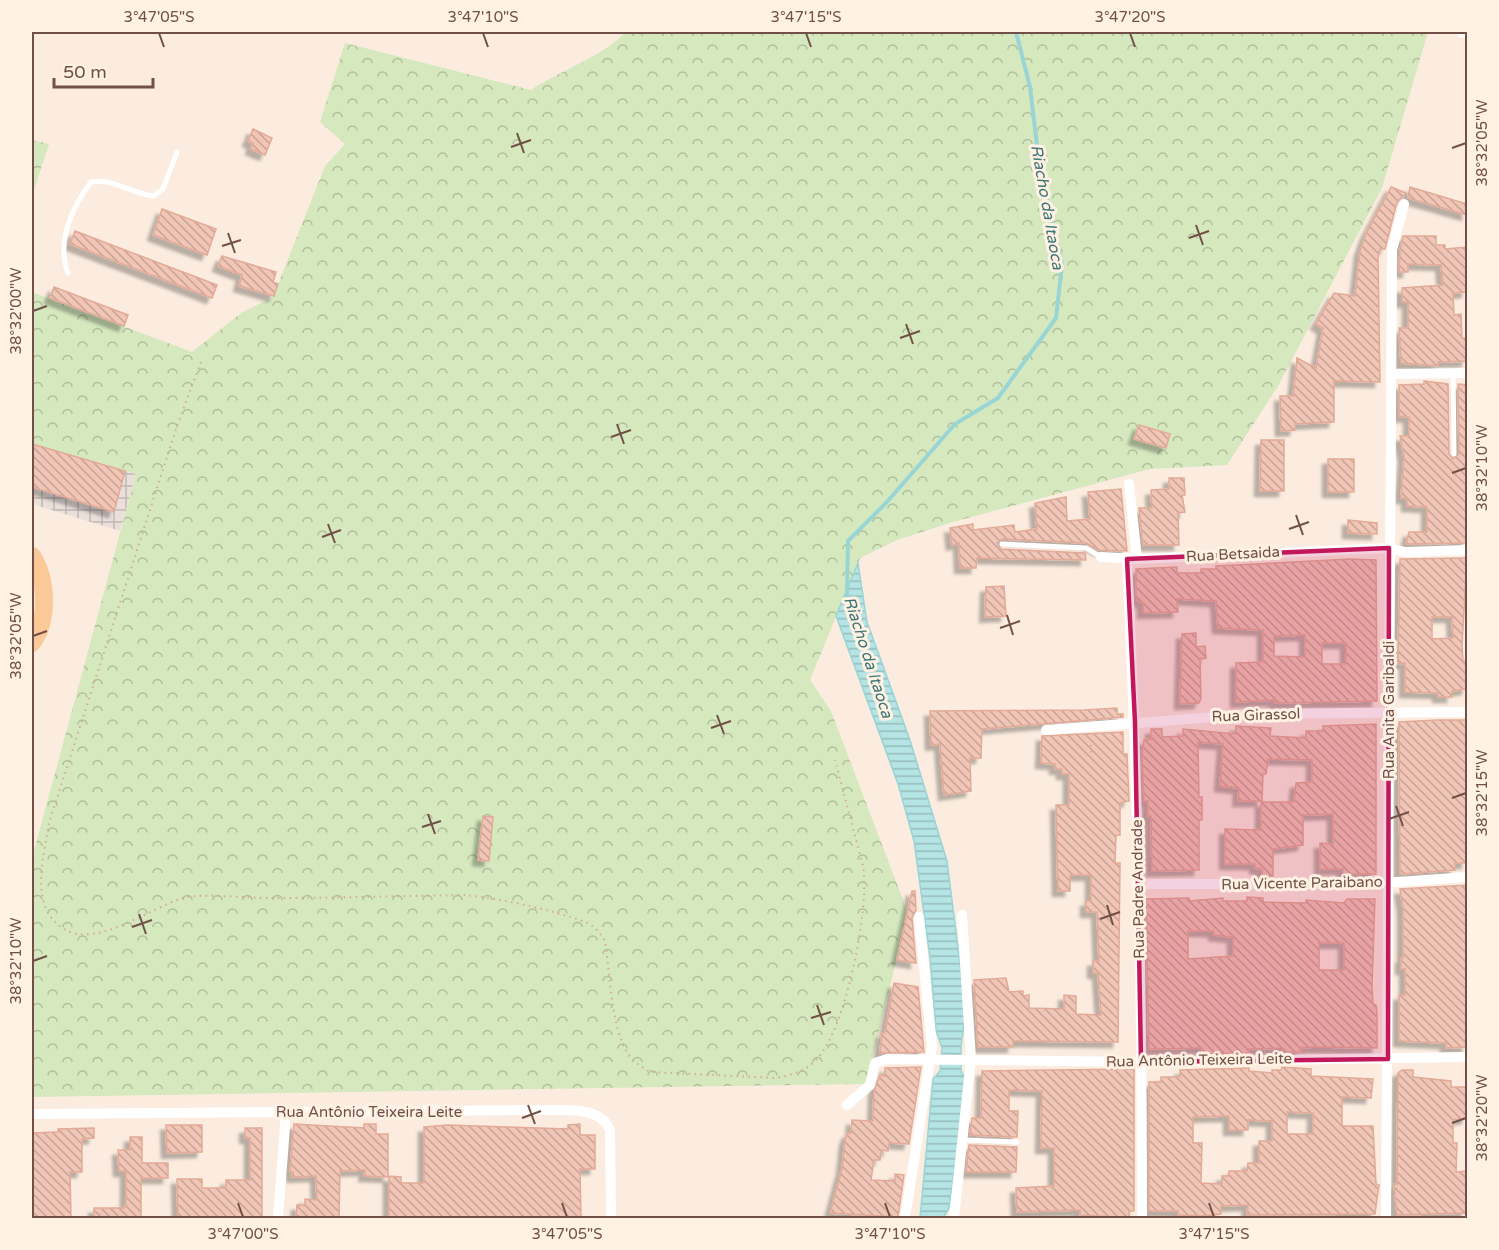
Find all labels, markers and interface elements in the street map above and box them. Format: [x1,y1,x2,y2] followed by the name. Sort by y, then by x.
[124,8,194,26] text: 3°47'05"S
[448,8,518,26] text: 3°47'10"S
[771,8,841,26] text: 3°47'15"S
[1095,8,1165,26] text: 3°47'20"S
[54,51,153,89] scale bar
[63,61,107,83] text: 50 m
[1473,100,1491,186] text: 38°32'05"W
[1026,143,1068,272] water label: Riacho da Itaoca
[7,268,25,354] text: 38°32'00"W
[1473,425,1491,511] text: 38°32'10"W
[1186,543,1280,565] street label: Rua Betsaida
[7,593,25,679] text: 38°32'05"W
[839,594,897,722] water label: Riacho da Itaoca
[1380,641,1398,779] street label: Rua Anita Garibaldi
[1211,704,1301,726] street label: Rua Girassol
[1473,750,1491,836] text: 38°32'15"W
[1128,819,1148,959] street label: Rua Padre Andrade
[1221,873,1383,893] street label: Rua Vicente Paraibano
[7,918,25,1004] text: 38°32'10"W
[1106,1049,1292,1071] street label: Rua Antônio Teixeira Leite
[1473,1075,1491,1161] text: 38°32'20"W
[276,1103,462,1121] street label: Rua Antônio Teixeira Leite
[208,1225,278,1243] text: 3°47'00"S
[532,1225,602,1243] text: 3°47'05"S
[855,1225,925,1243] text: 3°47'10"S
[1179,1225,1249,1243] text: 3°47'15"S

